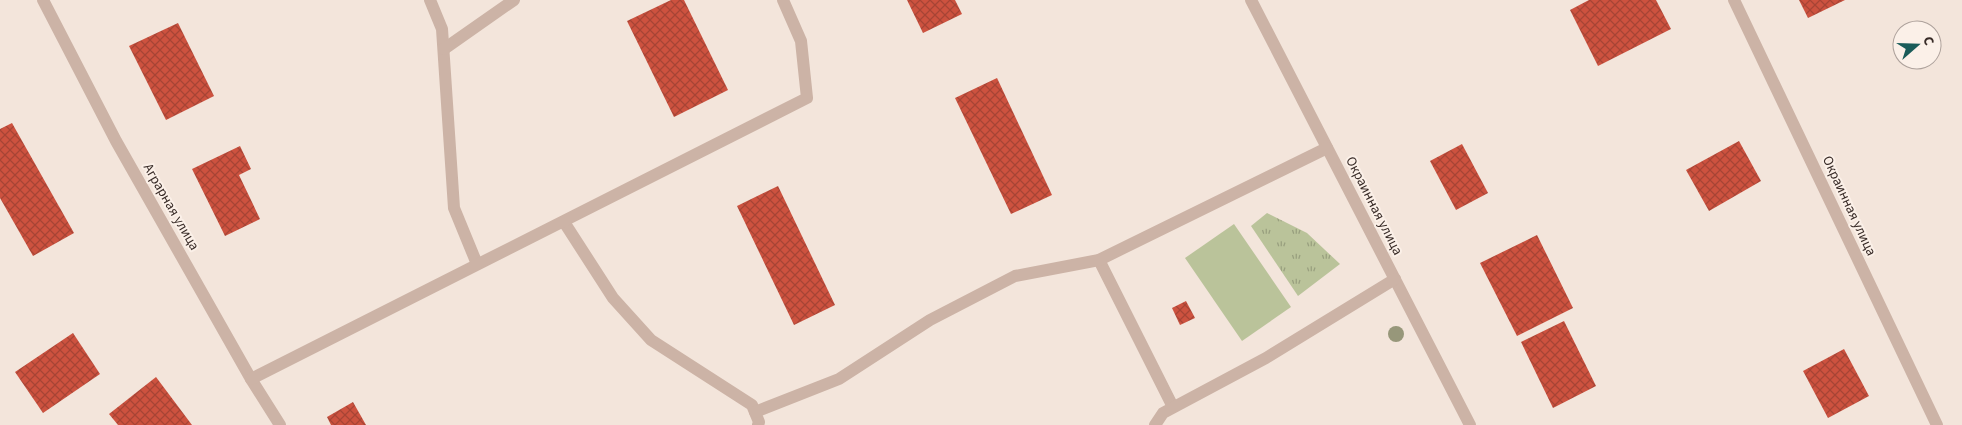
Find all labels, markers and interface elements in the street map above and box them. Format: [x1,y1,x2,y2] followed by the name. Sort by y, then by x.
[1892,20,1942,70] north arrow
[1917,34,1939,48] text: С
[1341,153,1407,259] street label: Окраинная улица
[1817,153,1881,259] street label: Окраинная улица
[138,160,204,254] street label: Аграрная улица

